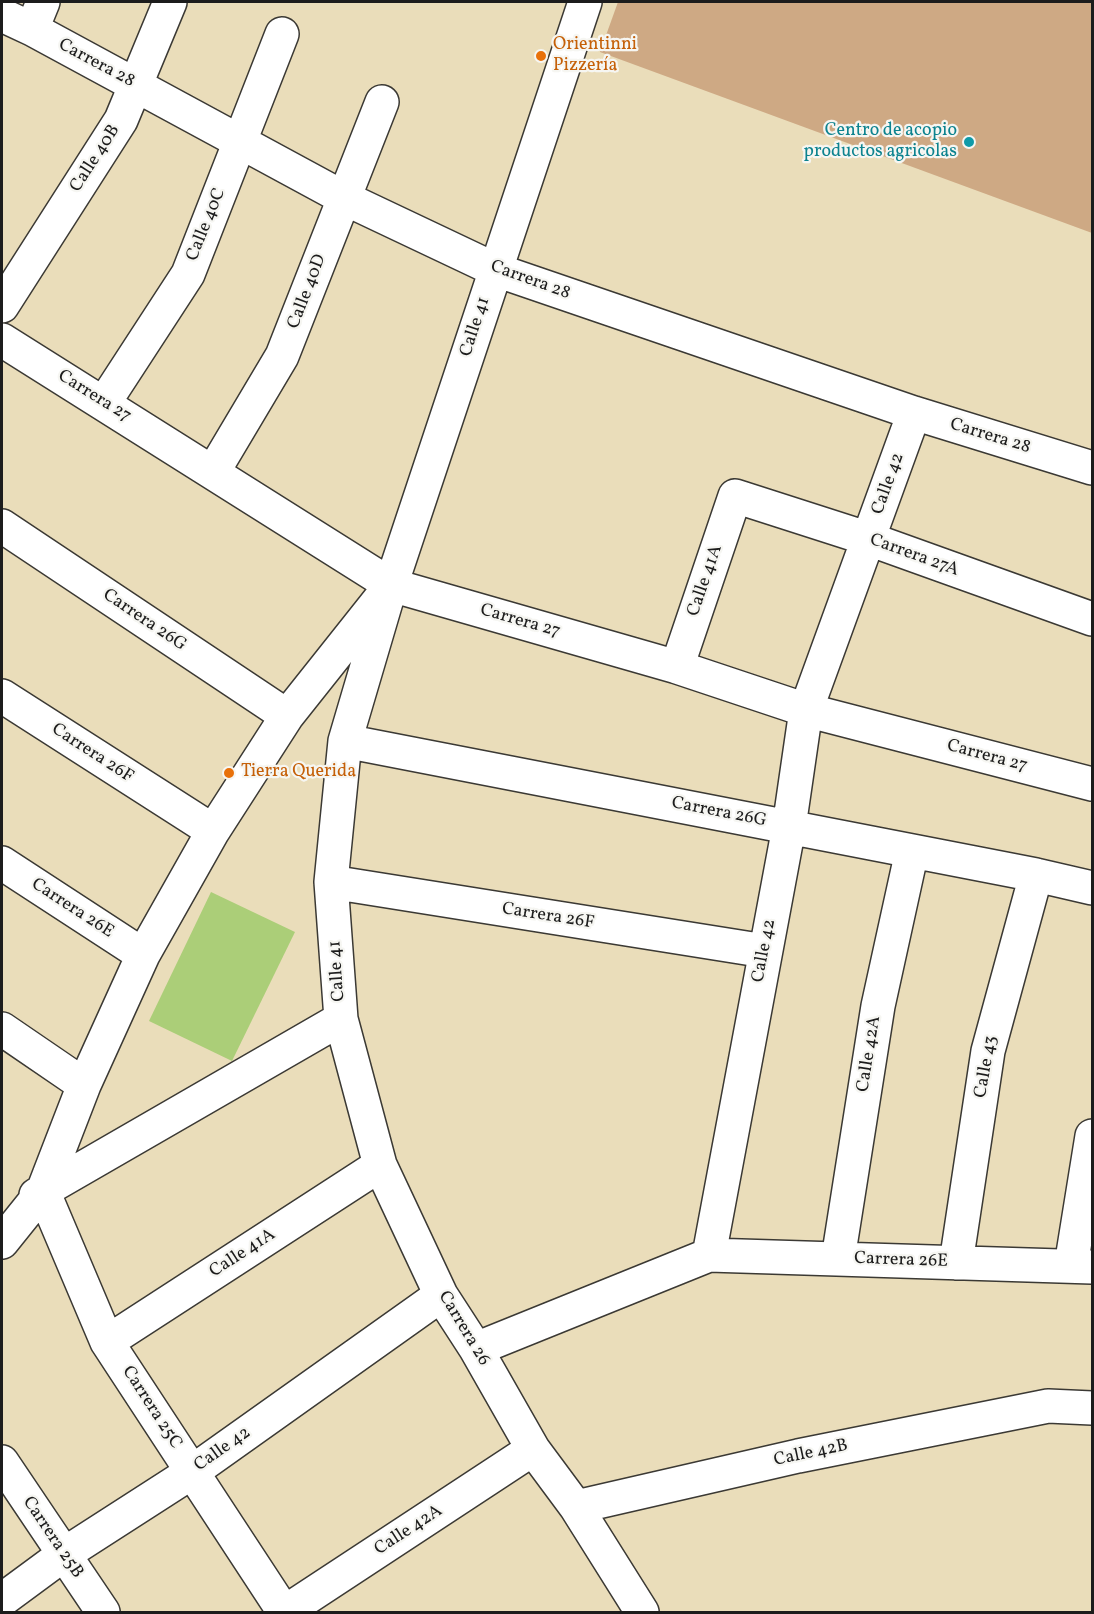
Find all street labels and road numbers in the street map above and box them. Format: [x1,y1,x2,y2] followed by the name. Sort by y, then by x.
[54,35,138,93] street label: Carrera 28
[66,121,126,197] street label: Calle 40B
[183,185,231,265] street label: Calle 40C
[284,252,332,332] street label: Calle 40D
[487,257,573,305] street label: Carrera 28
[456,294,496,360] street label: Calle 41
[53,366,135,428] street label: Carrera 27
[947,415,1033,459] street label: Carrera 28
[868,450,910,518] street label: Calle 42
[866,530,962,582] street label: Carrera 27A
[684,542,728,620] street label: Calle 41A
[98,585,190,657] street label: Carrera 26G
[477,600,563,644] street label: Carrera 27
[47,720,137,788] street label: Carrera 26F
[944,736,1030,778] street label: Carrera 27
[670,793,768,833] street label: Carrera 26G
[27,874,117,944] street label: Carrera 26E
[500,899,596,935] street label: Carrera 26F
[748,918,782,984] street label: Calle 42
[325,940,351,1002] street label: Calle 41
[853,1014,887,1094] street label: Calle 42A
[971,1034,1003,1100] street label: Calle 43
[206,1225,280,1283] street label: Calle 41A
[854,1249,948,1273] street label: Carrera 26E
[432,1288,494,1370] street label: Carrera 26
[116,1362,186,1454] street label: Carrera 25C
[191,1423,255,1477] street label: Calle 42
[772,1436,850,1472] street label: Calle 42B
[17,1493,87,1583] street label: Carrera 25B
[371,1501,447,1561] street label: Calle 42A

